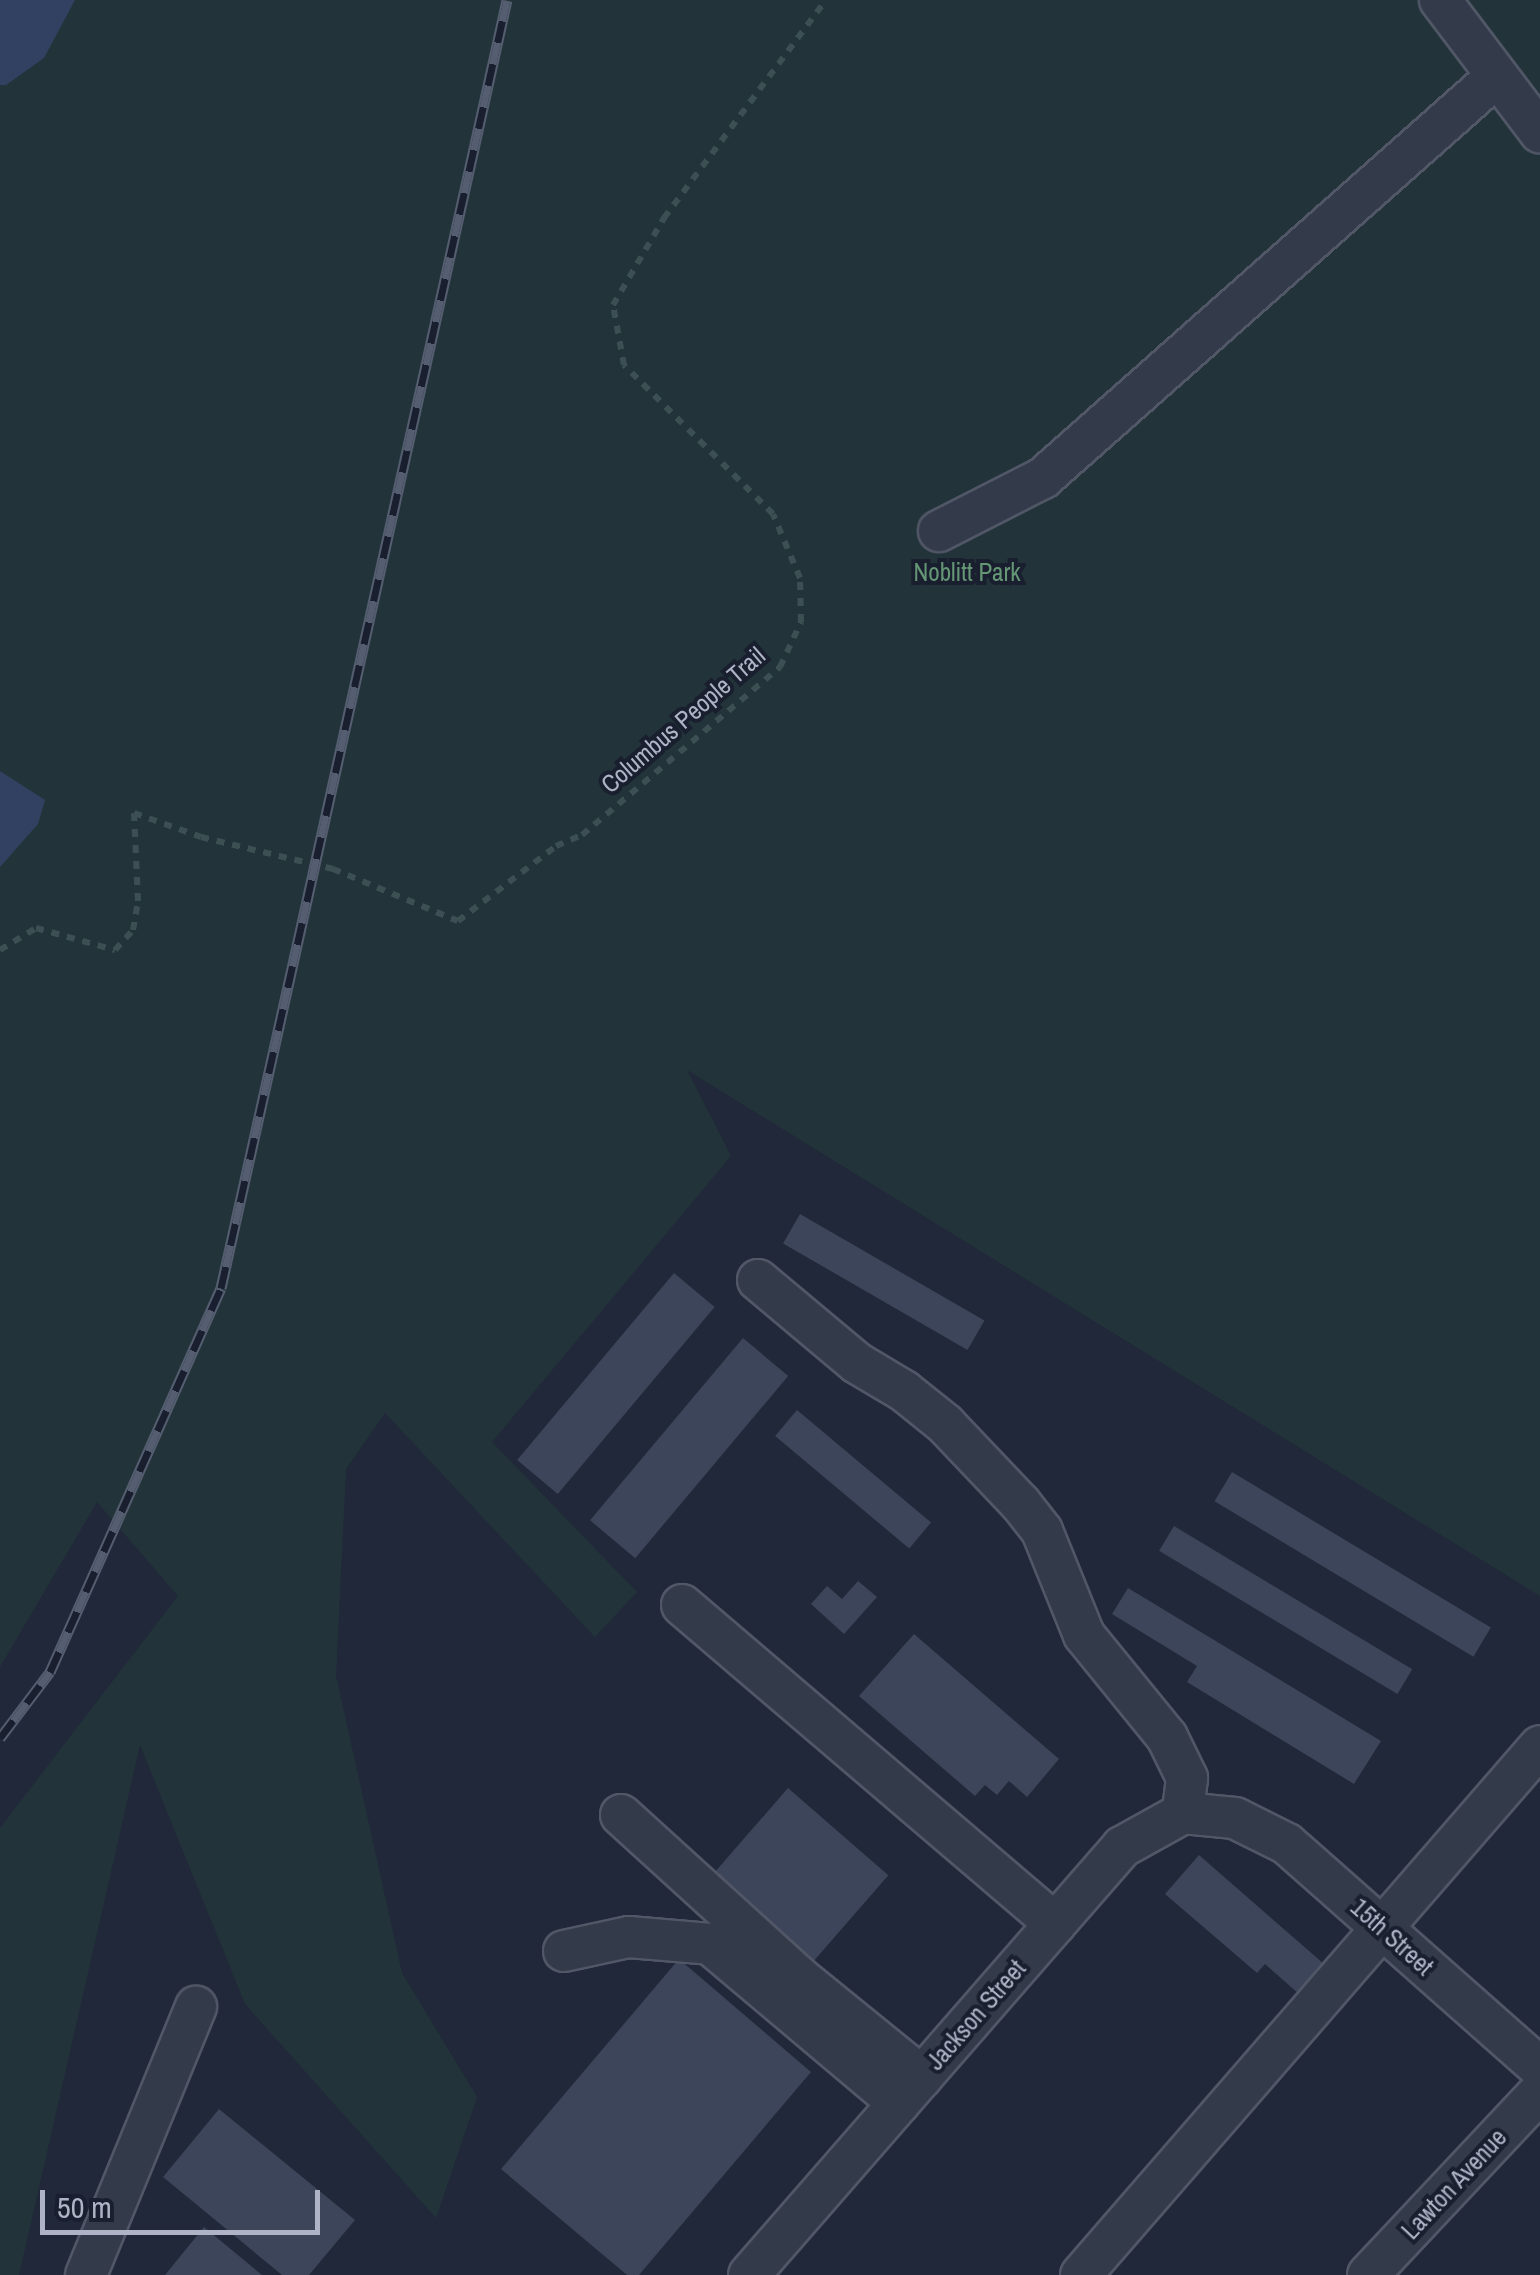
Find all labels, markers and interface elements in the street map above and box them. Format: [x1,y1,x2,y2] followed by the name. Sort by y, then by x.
[913,557,1021,587] park label: Noblitt Park
[595,641,771,799] street label: Columbus People Trail
[1345,1892,1439,1982] street label: 15th Street
[920,1954,1032,2076] street label: Jackson Street
[1395,2122,1513,2246] street label: Lawton Avenue
[45,2170,325,2232] scale bar
[57,2187,112,2227] text: 50 m

